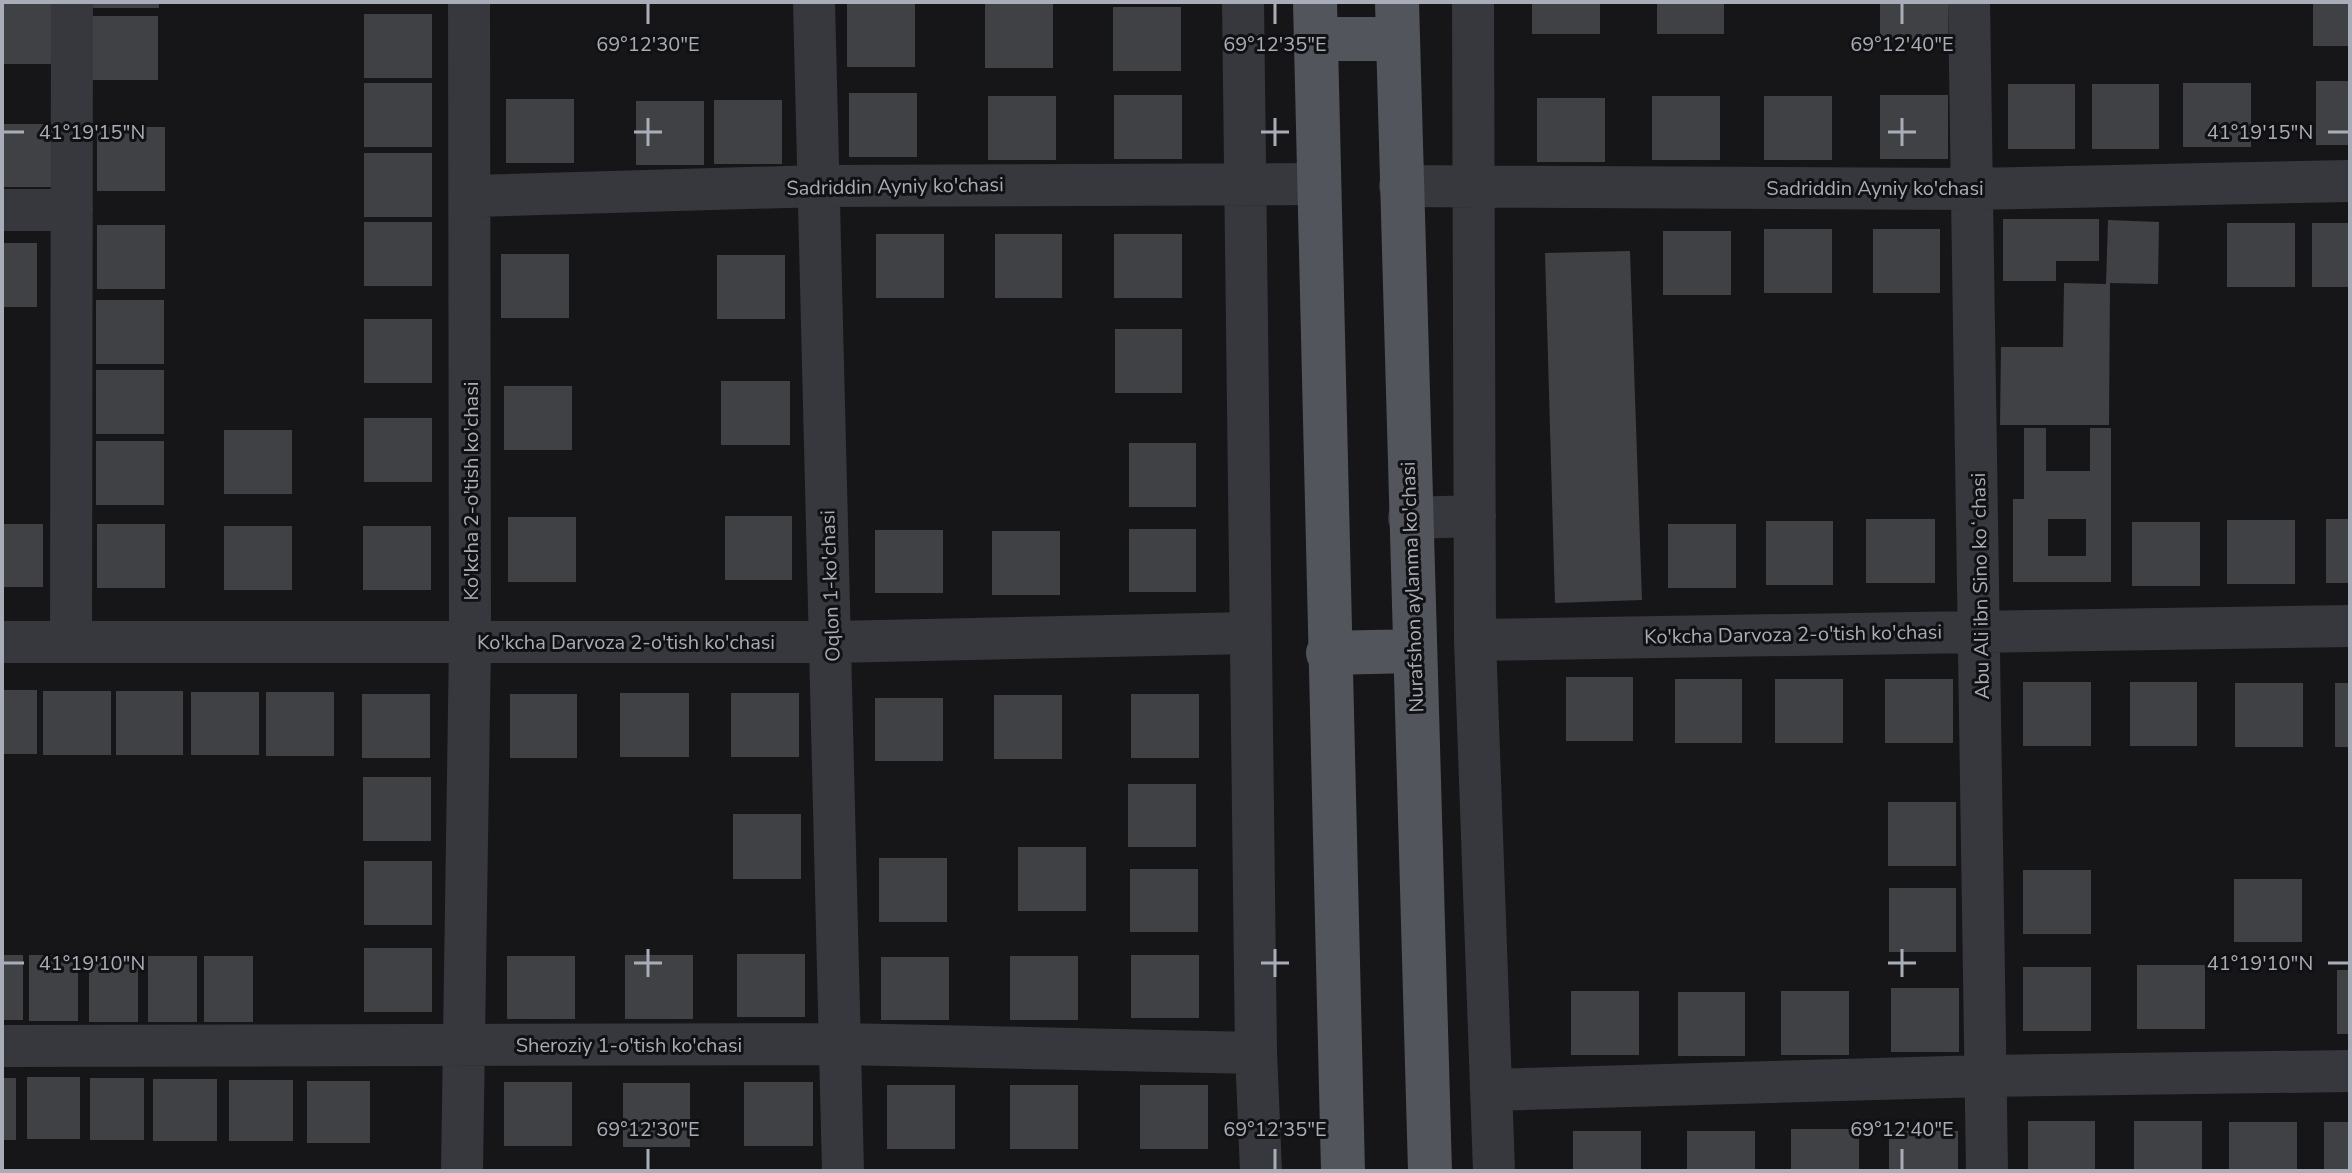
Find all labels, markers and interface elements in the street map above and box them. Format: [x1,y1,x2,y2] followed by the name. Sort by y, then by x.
[596,31,700,58] text: 69°12'30"E
[1223,31,1327,58] text: 69°12'35"E
[1850,31,1954,58] text: 69°12'40"E
[39,119,145,146] text: 41°19'15"N
[2207,119,2313,146] text: 41°19'15"N
[786,171,1004,202] street label: Sadriddin Ayniy ko'chasi
[1766,175,1984,202] street label: Sadriddin Ayniy ko'chasi
[458,382,485,600] street label: Ko'kcha 2-o'tish ko'chasi
[1395,461,1430,713] street label: Nurafshon aylanma ko'chasi
[1965,472,1996,700] street label: Abu Ali ibn Sino koʻchasi
[814,510,847,662] street label: Oqlon 1-ko'chasi
[1644,618,1942,651] street label: Ko'kcha Darvoza 2-o'tish ko'chasi
[477,629,775,656] street label: Ko'kcha Darvoza 2-o'tish ko'chasi
[39,950,145,977] text: 41°19'10"N
[2207,950,2313,977] text: 41°19'10"N
[516,1032,742,1059] street label: Sheroziy 1-o'tish ko'chasi
[596,1116,700,1143] text: 69°12'30"E
[1223,1116,1327,1143] text: 69°12'35"E
[1850,1116,1954,1143] text: 69°12'40"E

